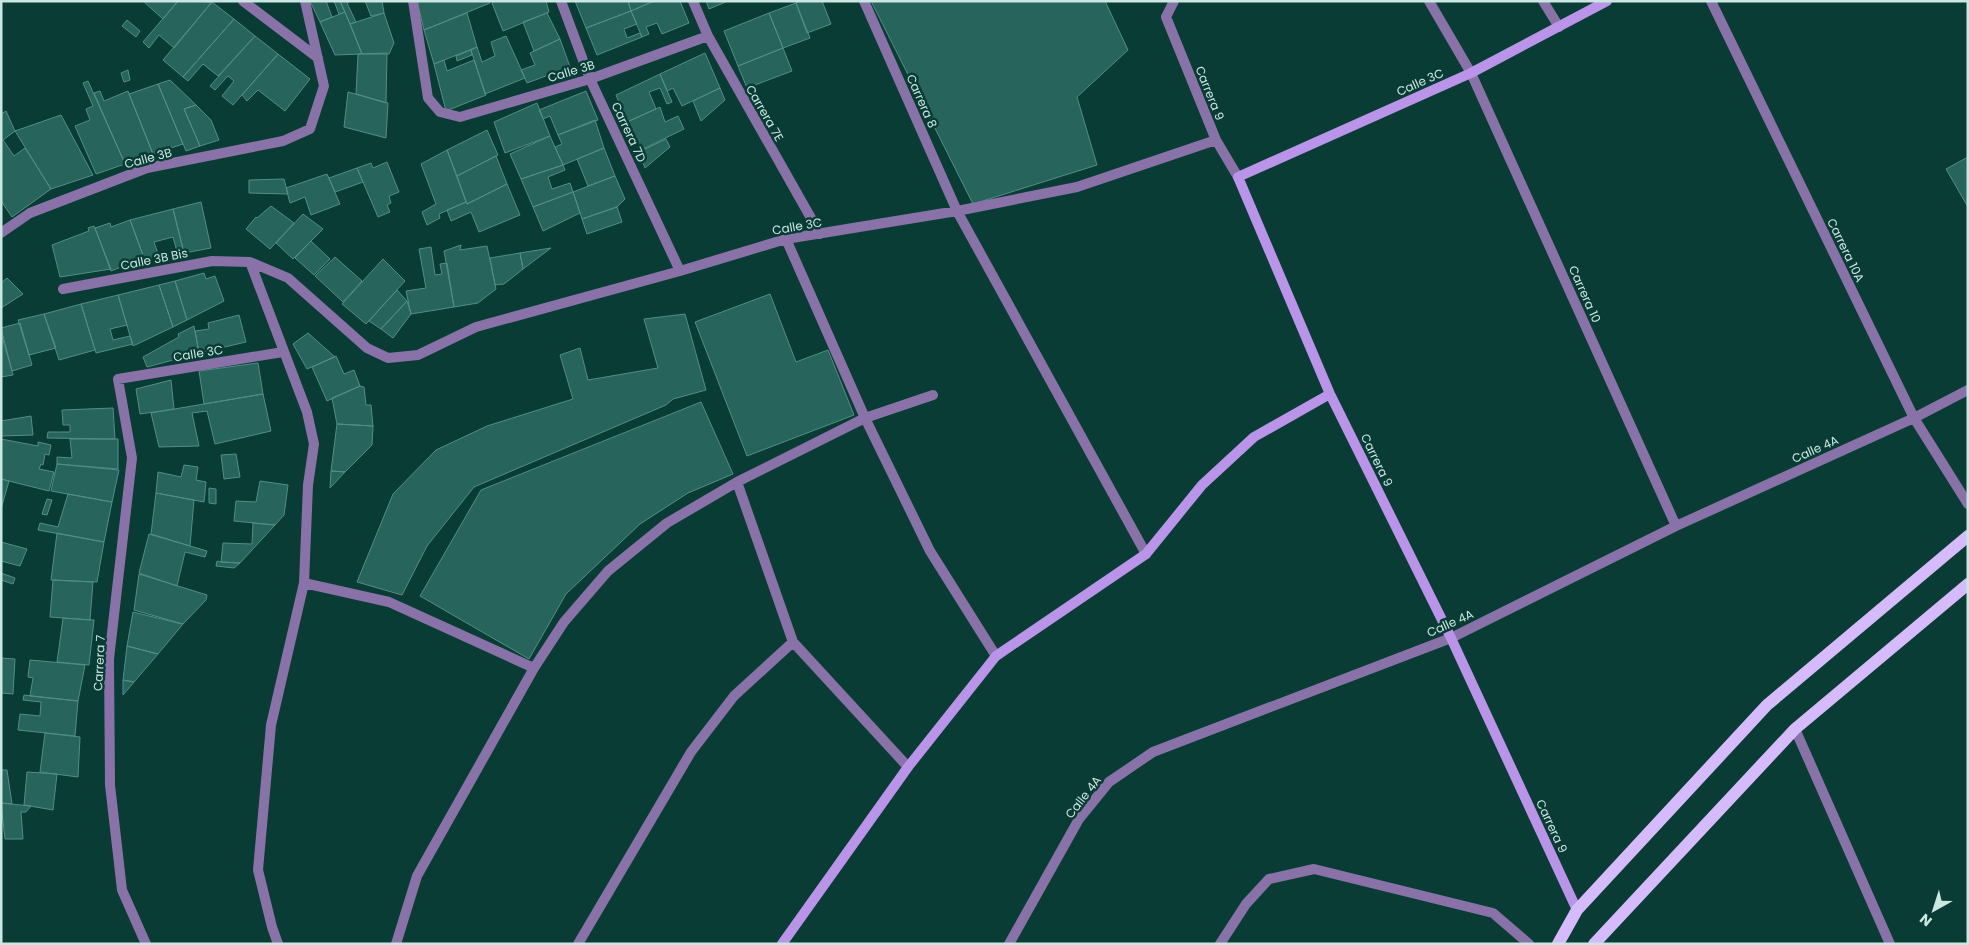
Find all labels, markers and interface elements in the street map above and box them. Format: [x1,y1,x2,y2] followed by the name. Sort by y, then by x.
[545,56,597,86] street label: Calle 3B
[1191,63,1229,123] street label: Carrera 9
[1394,64,1446,100] street label: Calle 3C
[903,71,941,131] street label: Carrera 8
[742,82,788,144] street label: Carrera 7E
[608,99,650,165] street label: Carrera 7D
[122,144,174,172] street label: Calle 3B
[771,213,823,239] street label: Calle 3C
[1823,215,1869,285] street label: Carrera 10A
[119,244,189,274] street label: Calle 3B Bis
[1565,263,1605,325] street label: Carrera 10
[172,341,224,365] street label: Calle 3C
[1357,431,1397,489] street label: Carrera 9
[1789,431,1841,467] street label: Calle 4A
[1424,605,1476,641] street label: Calle 4A
[89,634,109,691] street label: Carrera 7
[1061,772,1105,822] street label: Calle 4A
[1532,797,1572,855] street label: Carrera 9
[1909,885,1959,935] north arrow
[1915,909,1936,931] text: N

